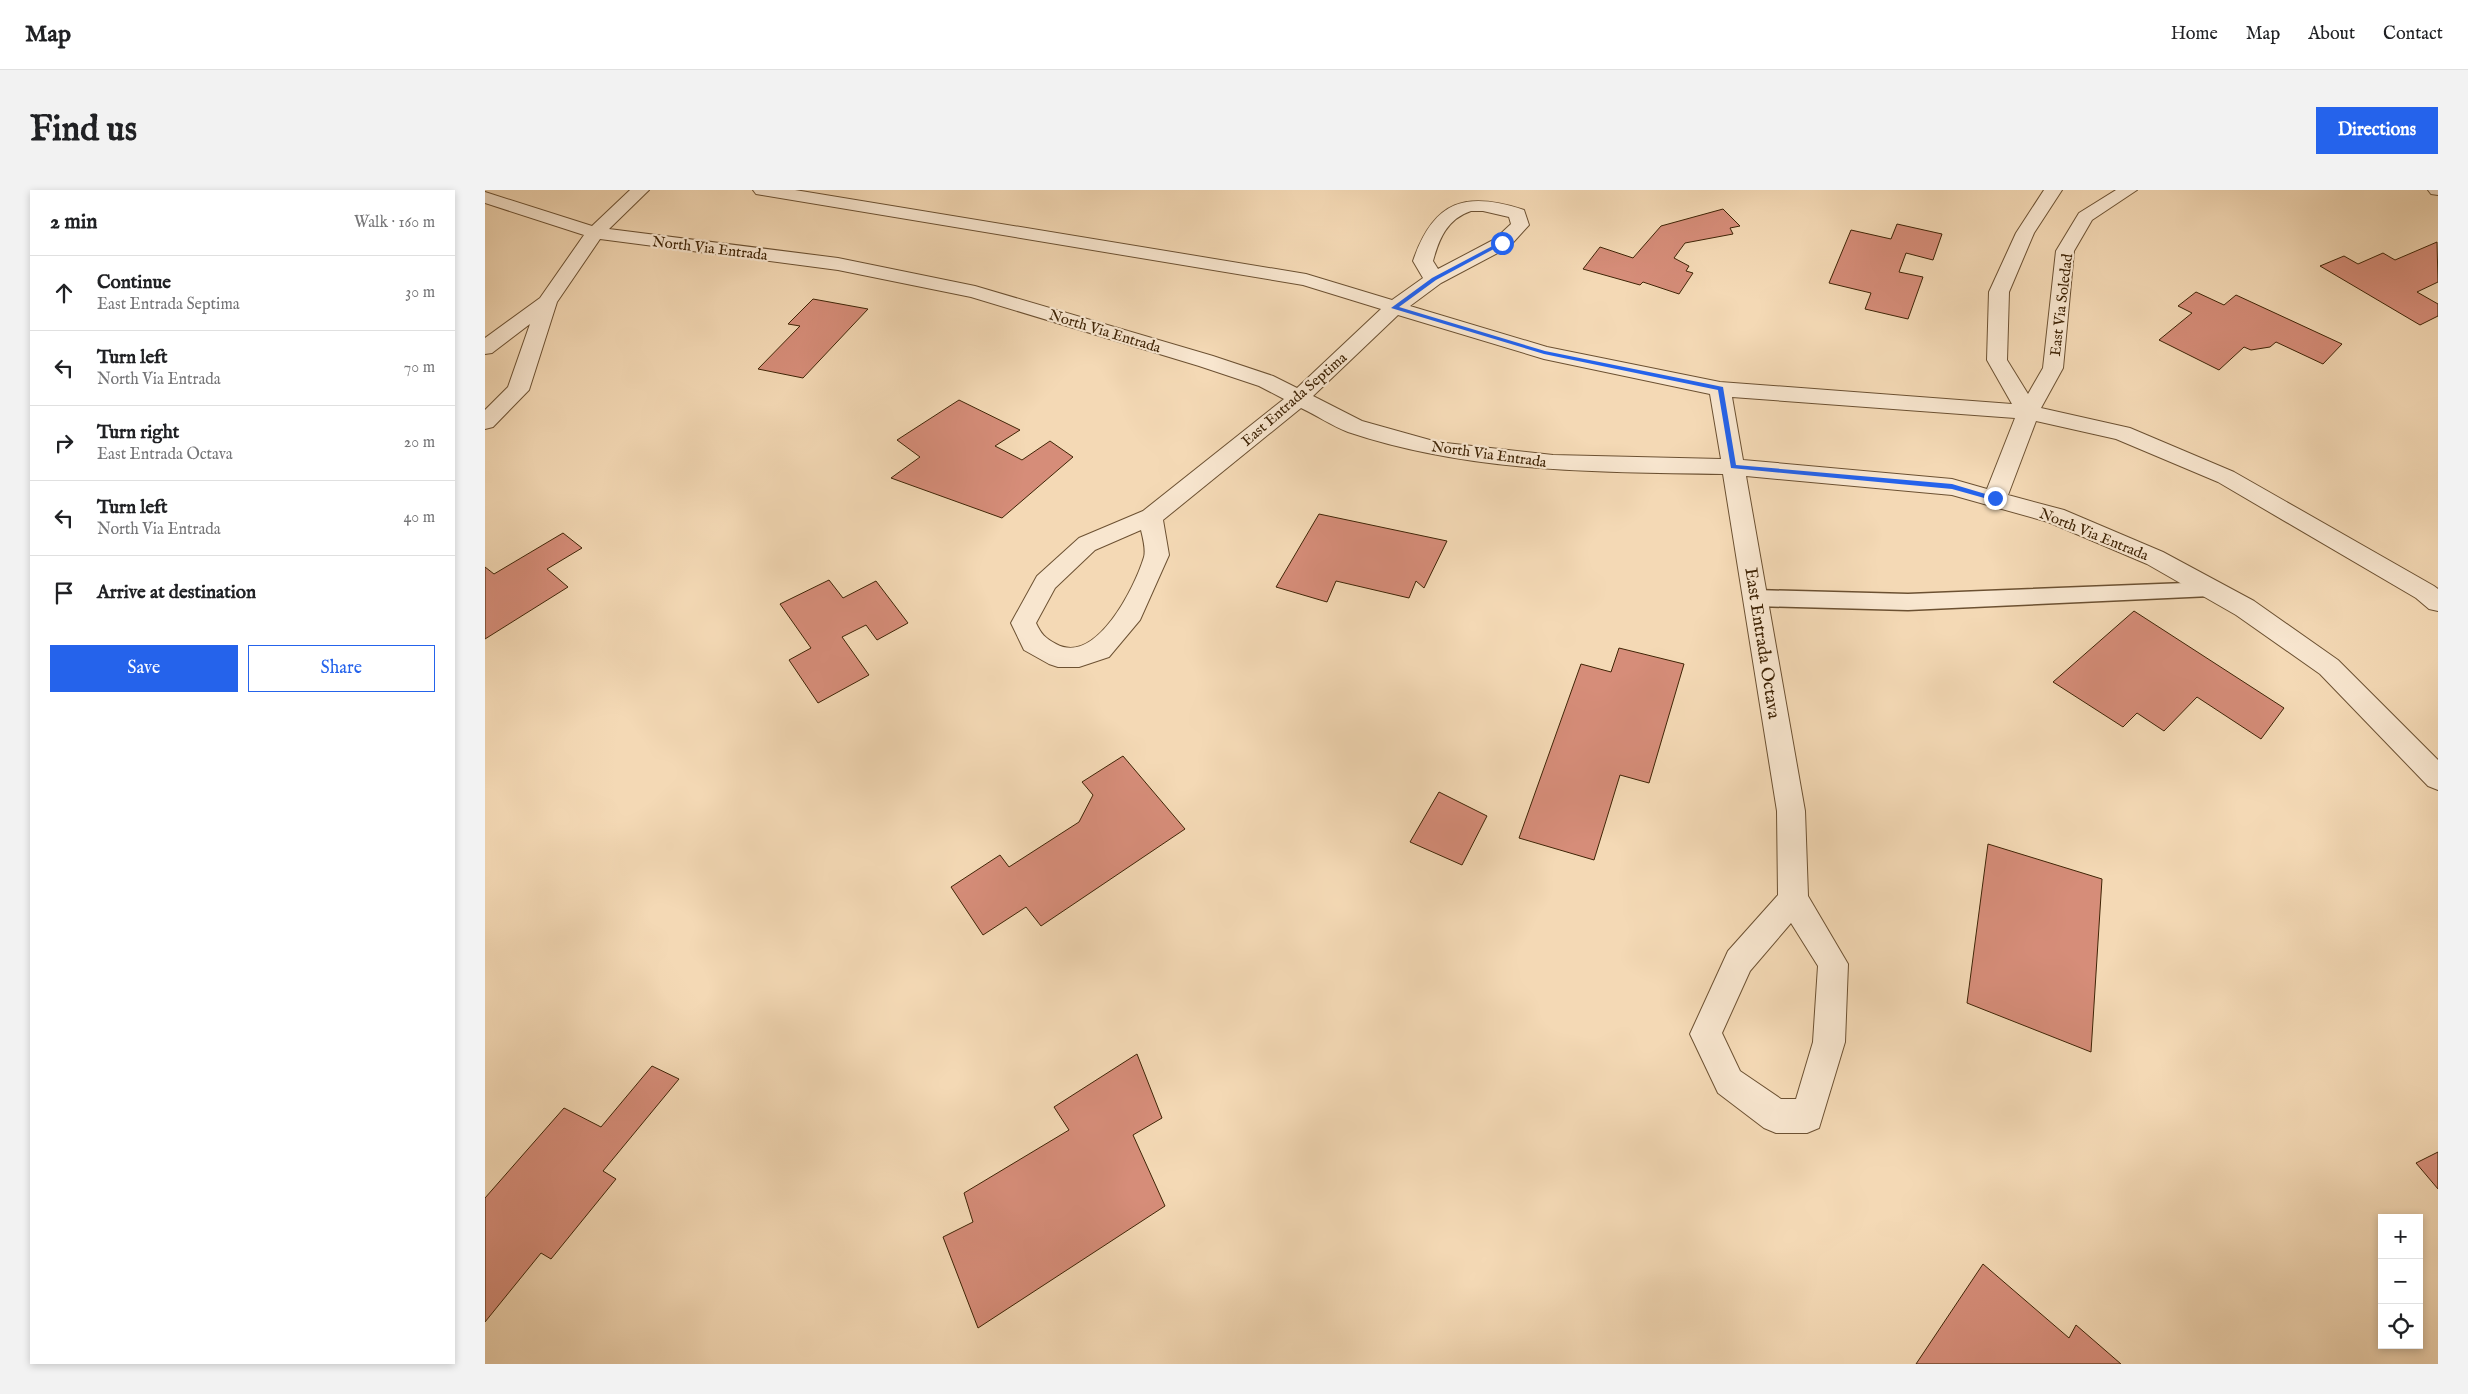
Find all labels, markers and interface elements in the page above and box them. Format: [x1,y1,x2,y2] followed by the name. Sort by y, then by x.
[25,19,71,50] text: Map
[2171,23,2218,46] text: Home
[2246,23,2280,46] text: Map
[2308,23,2355,46] text: About
[2383,23,2443,46] text: Contact
[2316,107,2438,154] button: Directions
[30,108,137,153] text: Find us
[50,209,97,236] text: 2 min
[354,213,435,233] text: Walk · 160 m
[651,232,769,265] street label: North Via Entrada
[1491,232,1514,255] route start
[2046,252,2077,357] street label: East Via Soledad
[97,271,171,295] text: Continue
[50,279,78,307] icon: ahead
[405,283,435,303] text: 30 m
[97,295,240,315] text: East Entrada Septima
[1047,305,1164,358] street label: North Via Entrada
[97,346,168,370] text: Turn left
[1238,348,1351,450] street label: East Entrada Septima
[50,354,78,382] icon: left
[404,358,435,378] text: 70 m
[97,370,221,390] text: North Via Entrada
[97,421,179,445] text: Turn right
[50,429,78,457] icon: right
[404,433,435,453] text: 20 m
[1430,437,1548,472] street label: North Via Entrada
[97,445,233,465] text: East Entrada Octava
[1984,487,2007,510] route end
[97,496,168,520] text: Turn left
[50,504,78,532] icon: left
[2036,504,2152,565] street label: North Via Entrada
[403,508,435,528] text: 40 m
[97,520,221,540] text: North Via Entrada
[1738,566,1785,721] street label: East Entrada Octava
[50,579,78,607] icon: arrive
[97,581,256,605] text: Arrive at destination
[50,645,238,692] button: Save
[248,645,435,692] button: Share
[2378,1214,2423,1349] map controls
[2378,1214,2423,1259] button: +
[2378,1259,2423,1304] button: −
[2378,1304,2423,1349] button: locate

